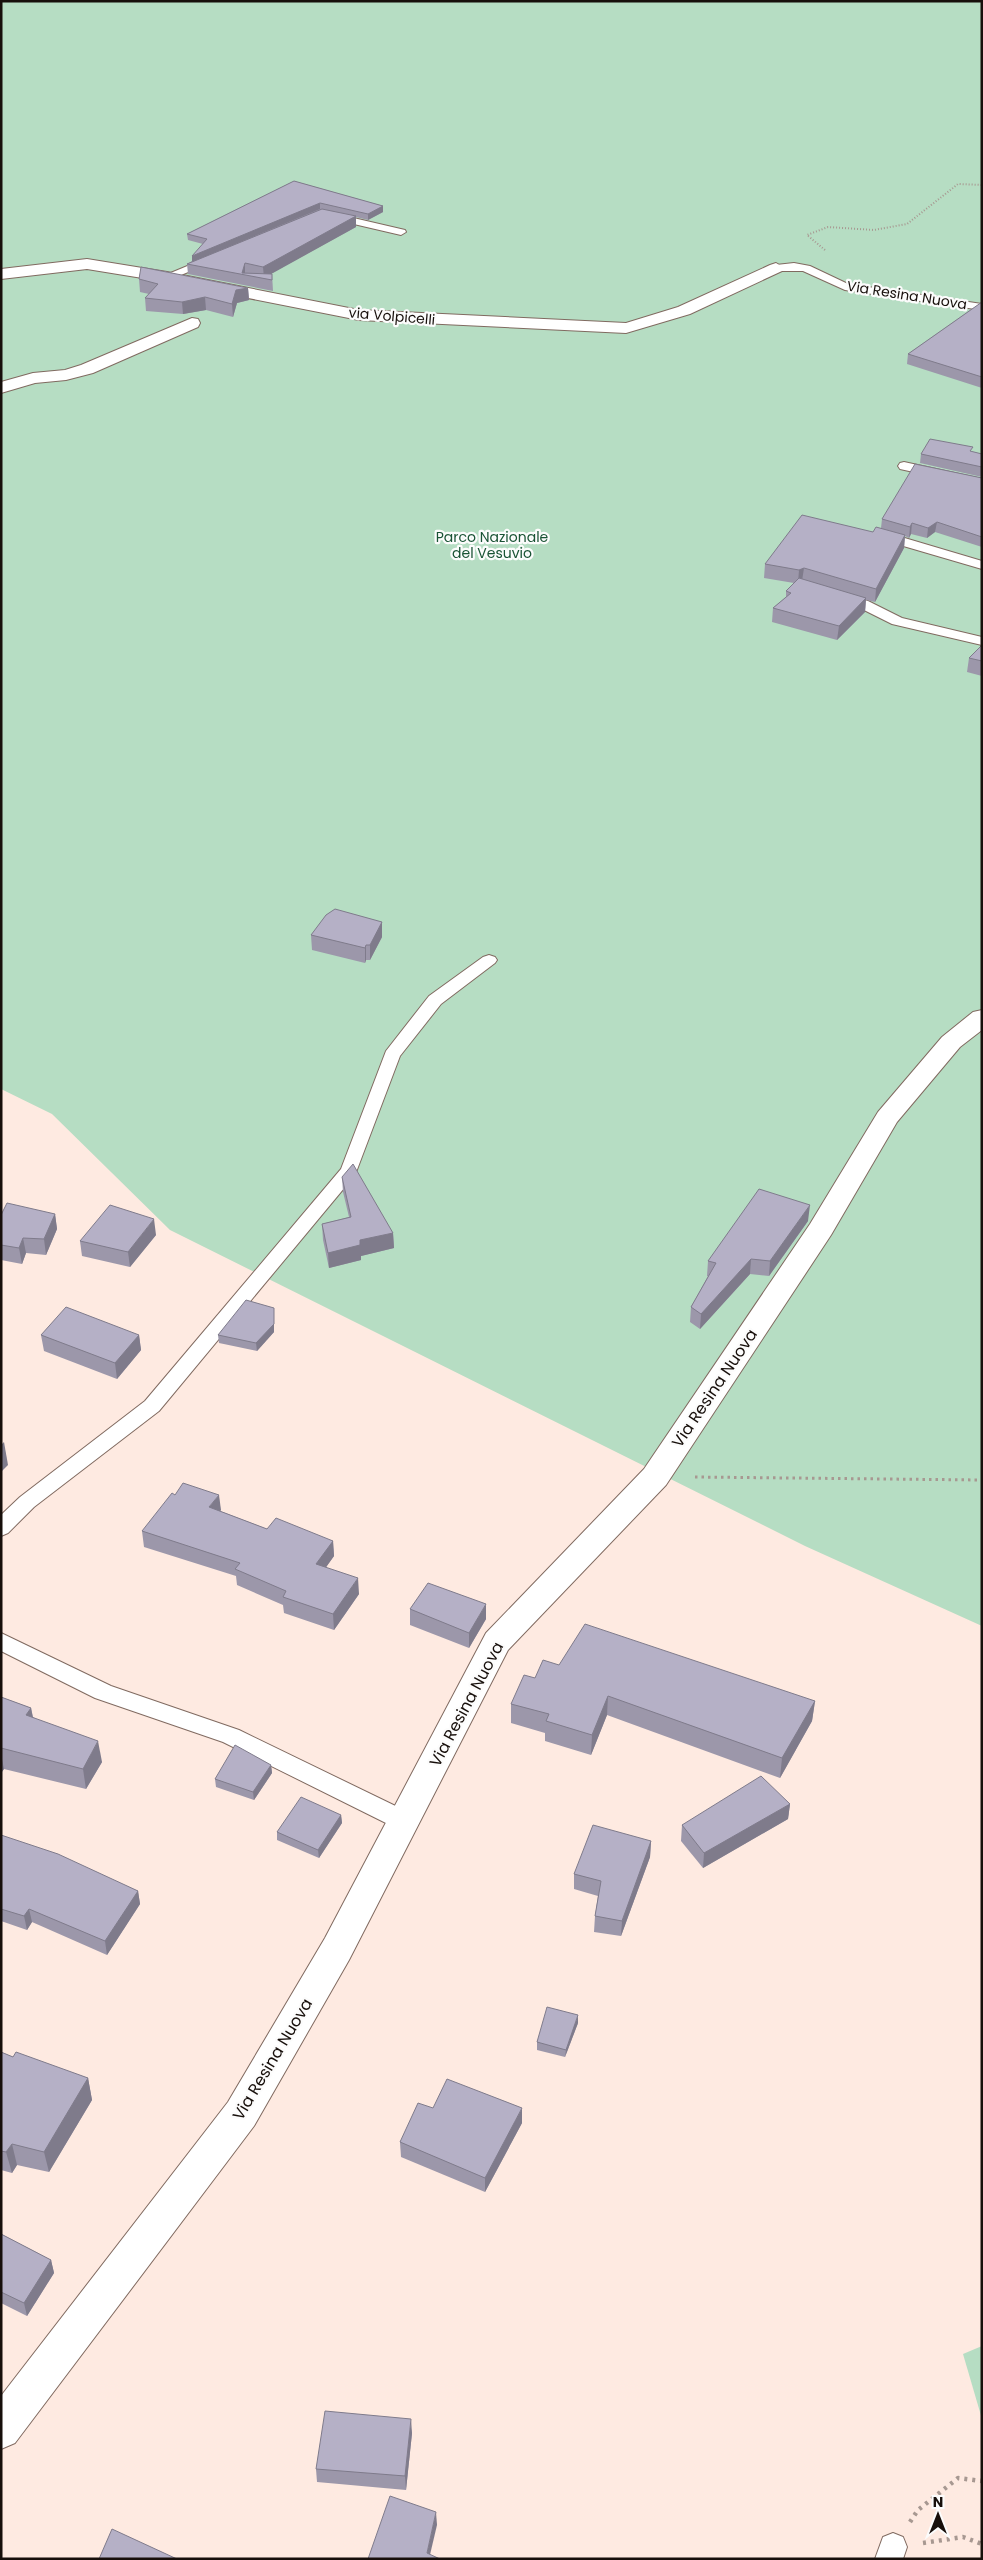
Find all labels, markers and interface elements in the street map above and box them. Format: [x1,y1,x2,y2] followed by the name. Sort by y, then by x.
[846,276,968,314] street label: Via Resina Nuova
[348,302,436,330] street label: via Volpicelli
[436,527,549,563] park label: Parco Nazionale del Vesuvio
[666,1324,763,1452] street label: Via Resina Nuova
[424,1638,509,1771] street label: Via Resina Nuova
[227,1994,318,2125] street label: Via Resina Nuova
[913,2490,963,2540] north arrow
[933,2492,943,2512] text: N

